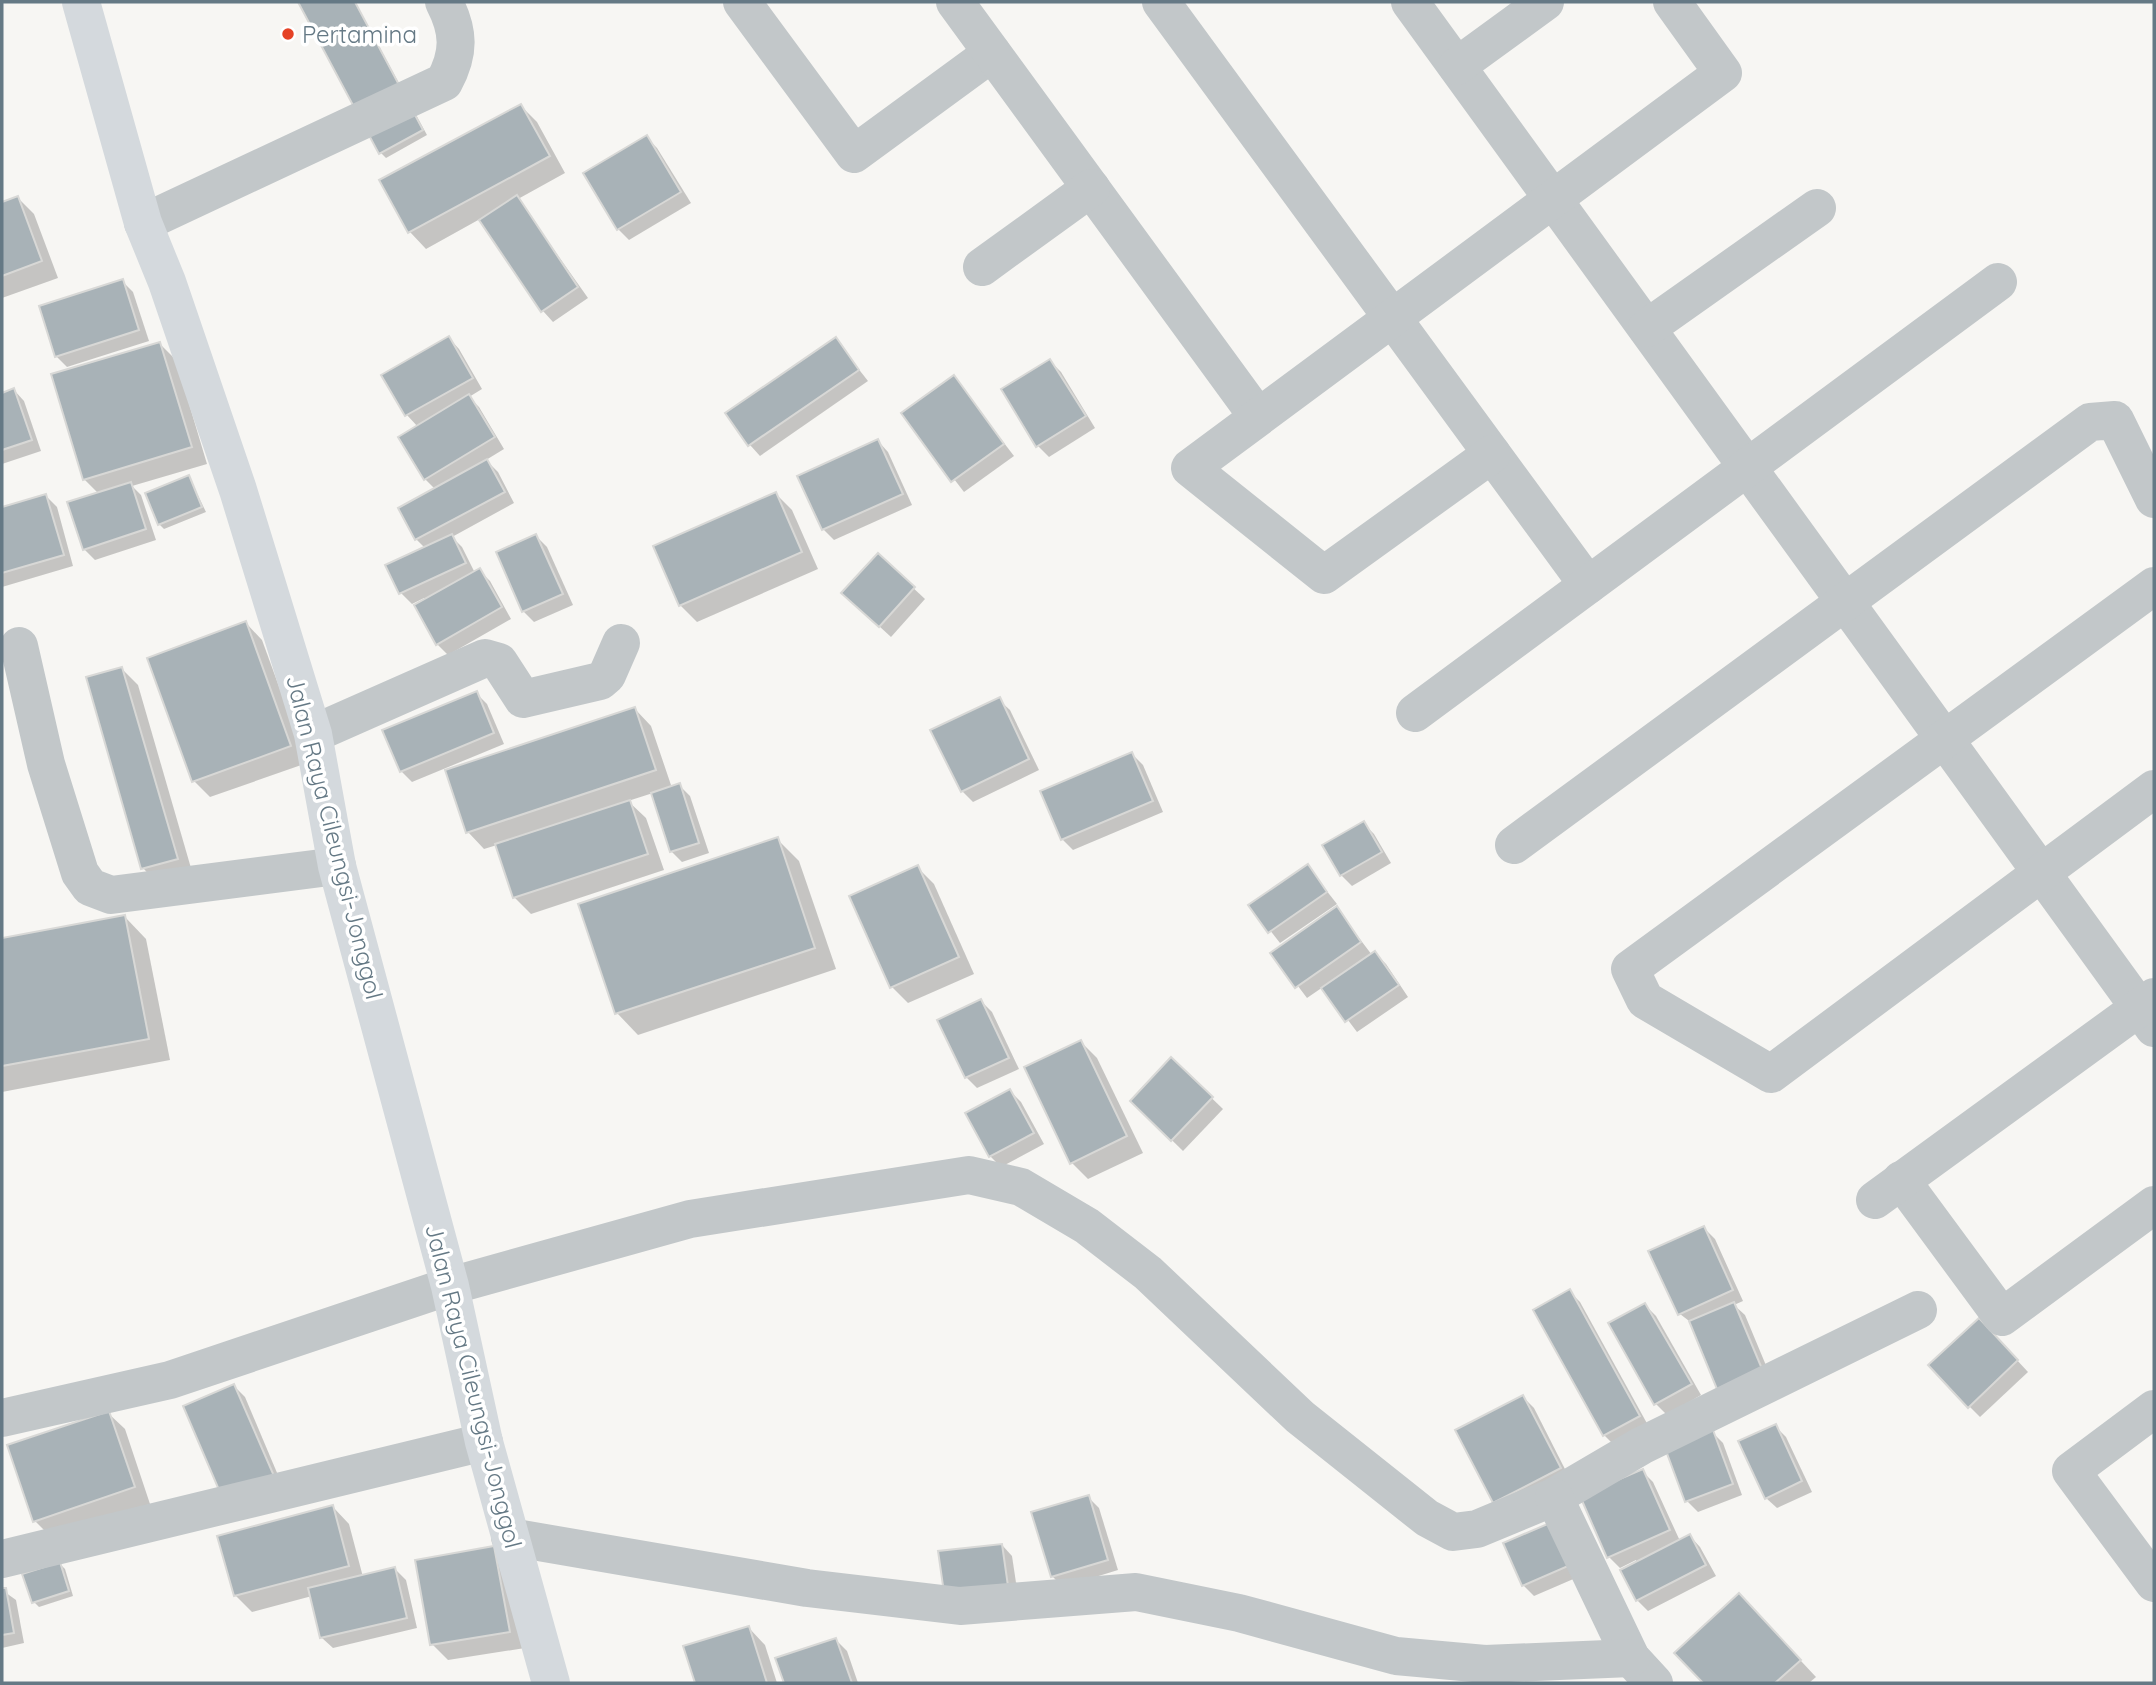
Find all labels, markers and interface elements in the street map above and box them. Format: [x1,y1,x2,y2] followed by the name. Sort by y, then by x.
[302,19,417,49] place label: Pertamina
[280,26,296,42] marker: Pertamina
[280,672,390,1002] street label: Jalan Raya Cileungsi-Jonggol
[419,1221,529,1551] street label: Jalan Raya Cileungsi-Jonggol

